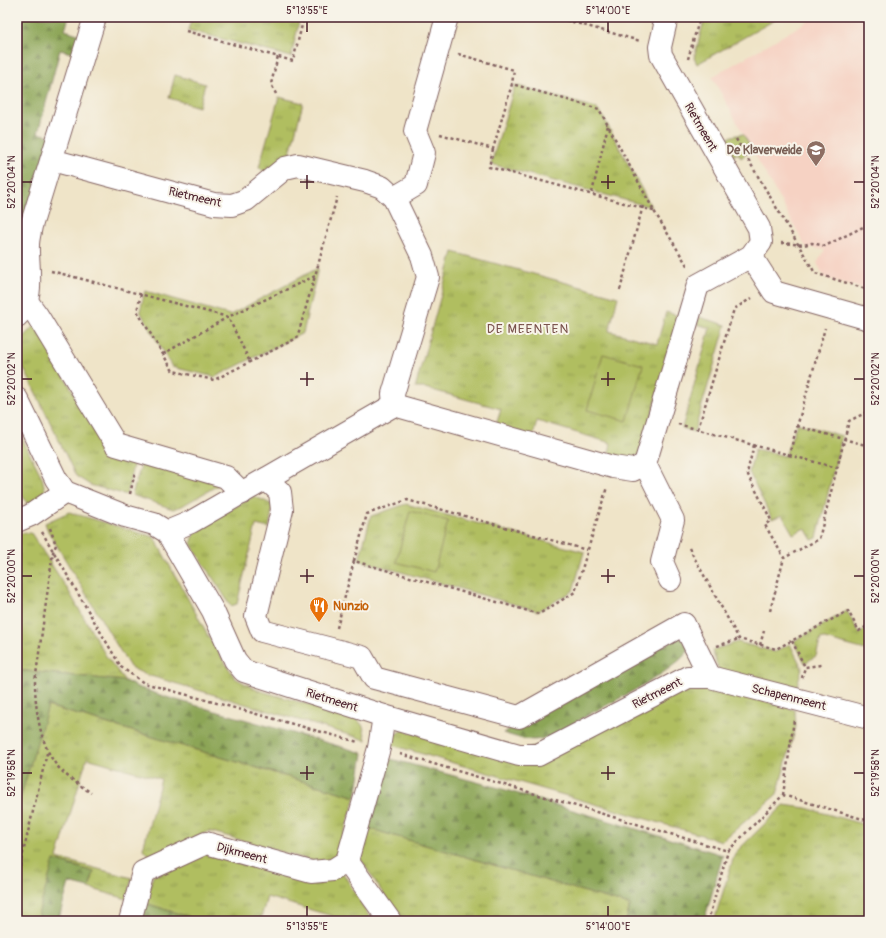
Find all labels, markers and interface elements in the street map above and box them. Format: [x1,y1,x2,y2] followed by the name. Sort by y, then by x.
[286,5,328,17] text: 5°13'55"E
[586,5,630,17] text: 5°14'00"E
[681,100,721,154] street label: Rietmeent
[805,139,827,167] school or university icon: De Klaverweide
[727,143,803,158] place label: De Klaverweide
[6,155,18,209] text: 52°20'04"N
[870,155,882,209] text: 52°20'04"N
[167,184,223,211] street label: Rietmeent
[487,321,569,337] district label: DE MEENTEN
[6,352,18,406] text: 52°20'02"N
[870,352,882,406] text: 52°20'02"N
[6,549,18,603] text: 52°20'00"N
[870,549,882,603] text: 52°20'00"N
[308,595,330,623] restaurant icon: Nunzio
[333,599,369,614] place label: Nunzio
[630,675,685,712] street label: Rietmeent
[750,681,828,714] street label: Schapenmeent
[304,685,360,716] street label: Rietmeent
[6,749,18,797] text: 52°19'58"N
[870,749,882,797] text: 52°19'58"N
[215,840,269,867] street label: Dijkmeent
[286,921,328,933] text: 5°13'55"E
[586,921,630,933] text: 5°14'00"E

